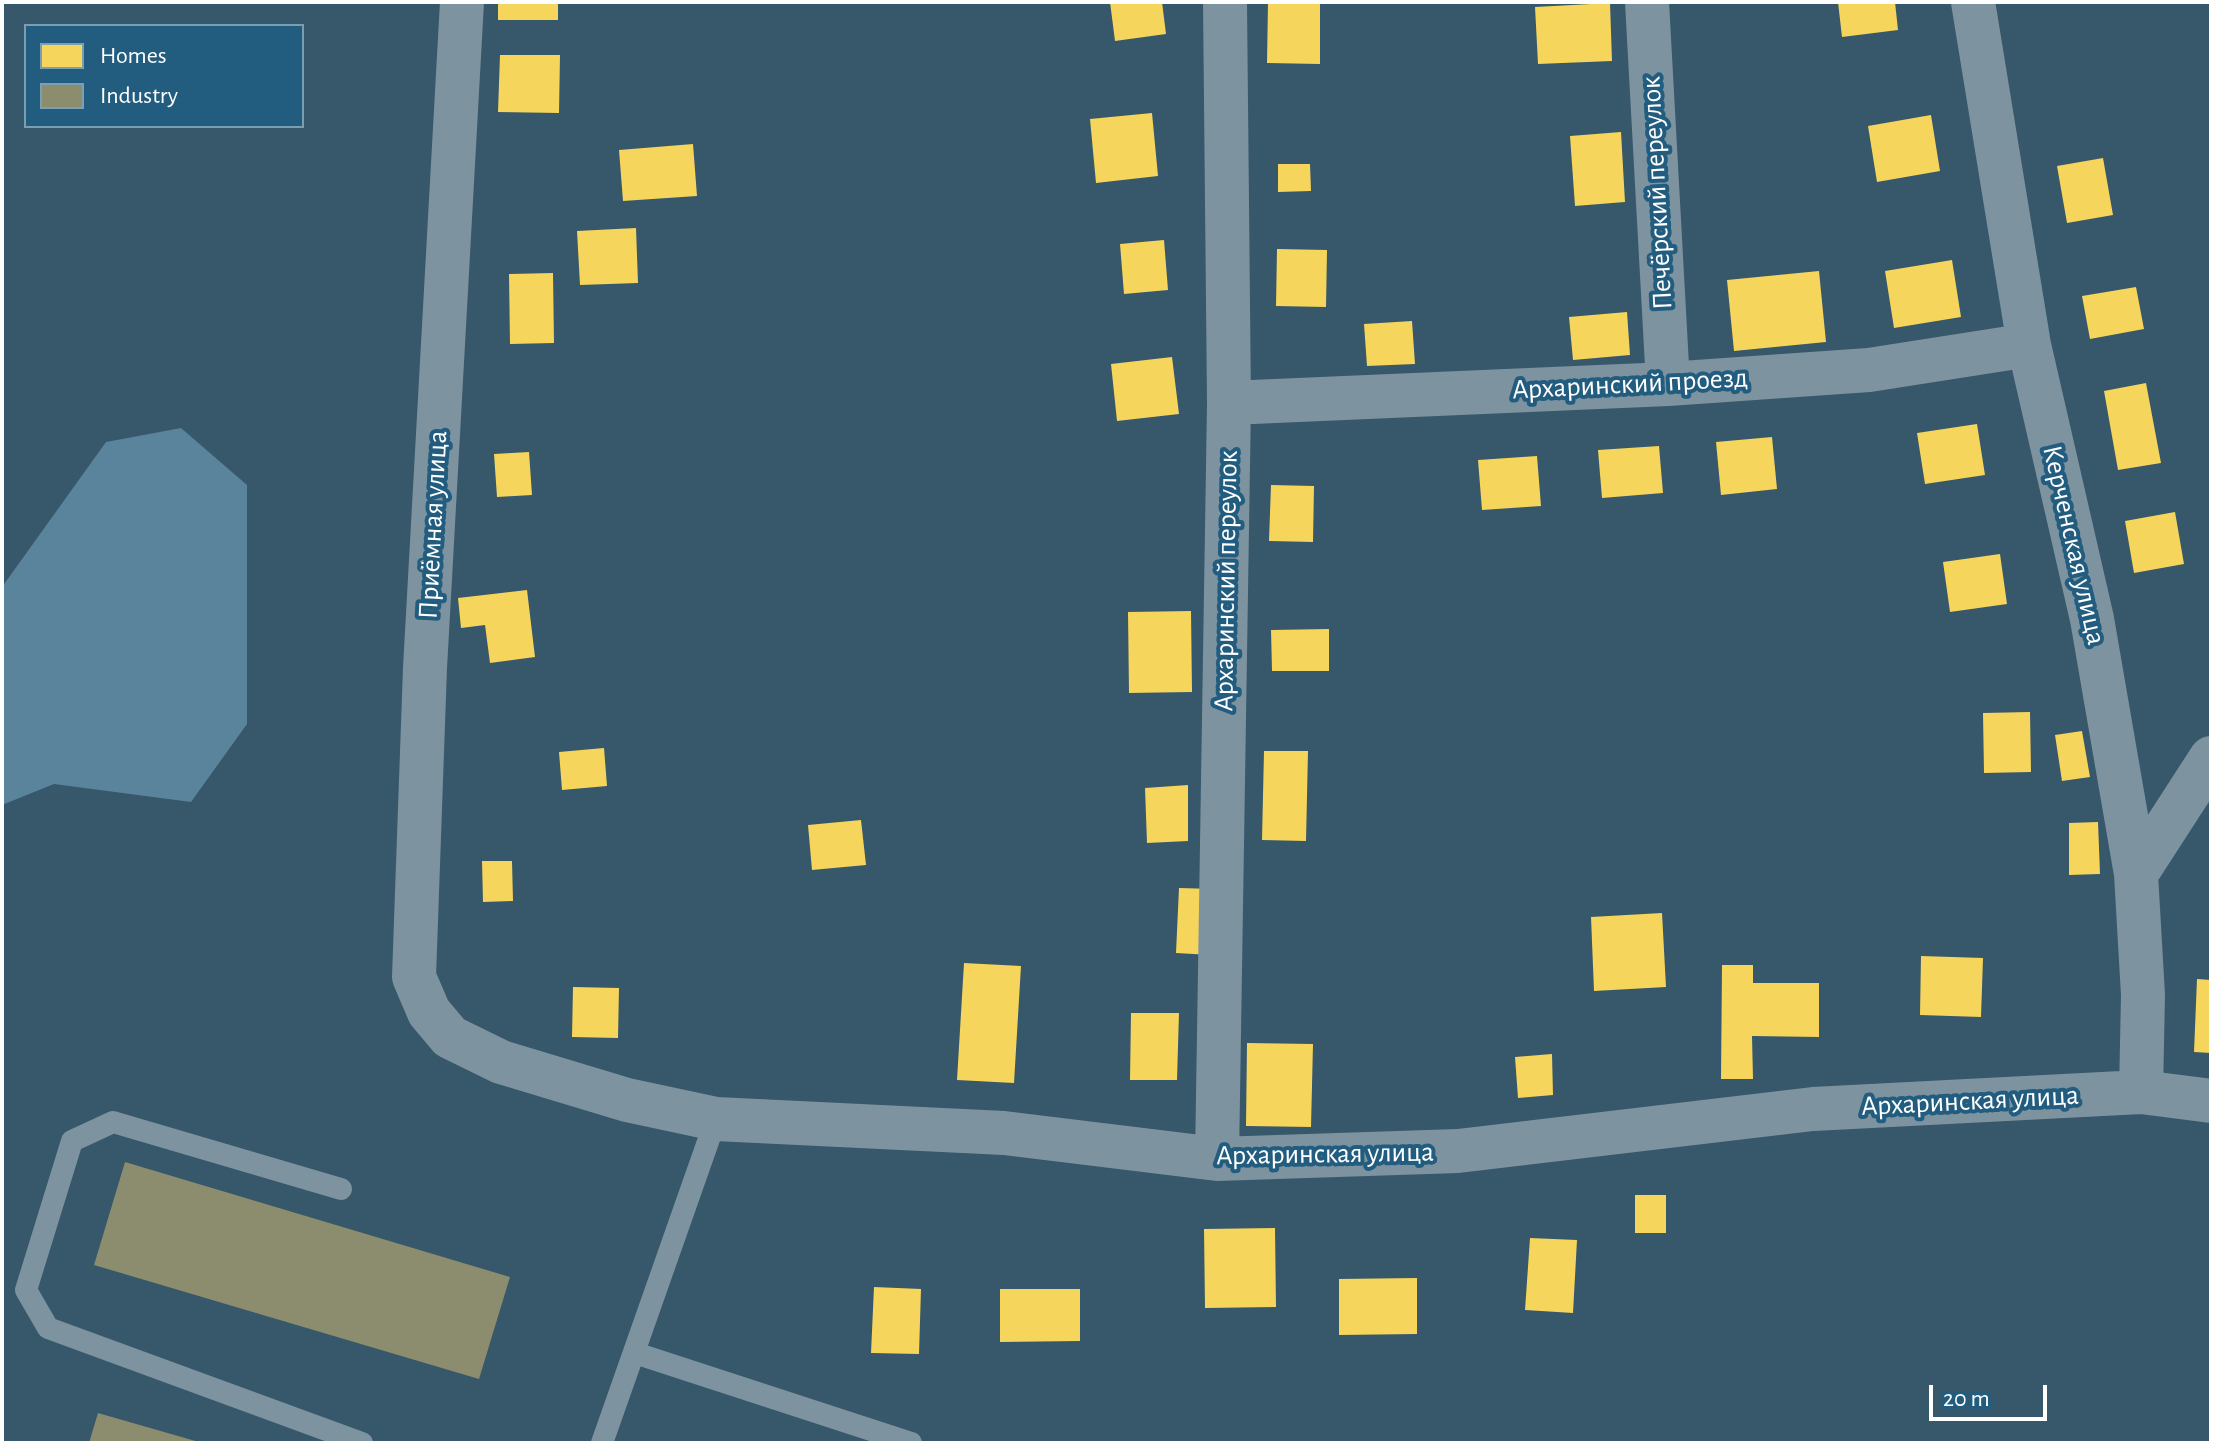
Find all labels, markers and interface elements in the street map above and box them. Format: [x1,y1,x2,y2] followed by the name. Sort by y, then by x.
[24,24,304,128] legend
[100,44,167,68] text: Homes
[1634,75,1680,311] street label: Печёрский переулок
[100,84,178,108] text: Industry
[1511,361,1749,407] street label: Архаринский проезд
[411,430,455,620] street label: Приёмная улица
[2035,442,2113,648] street label: Керченская улица
[1207,450,1245,712] street label: Архаринский переулок
[1860,1079,2080,1123] street label: Архаринская улица
[1216,1135,1434,1173] street label: Архаринская улица
[1933,1369,2051,1419] scale bar
[1943,1387,1990,1411] text: 20 m

